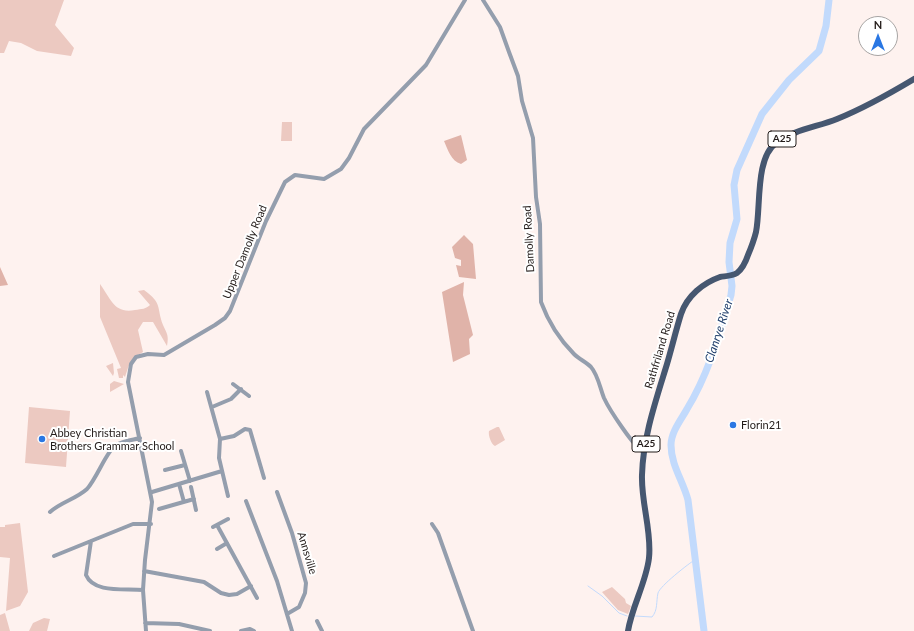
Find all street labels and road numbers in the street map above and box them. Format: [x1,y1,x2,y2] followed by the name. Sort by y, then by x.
[768,131,796,147] road number: A25
[220,203,270,301] street label: Upper Damolly Road
[521,205,537,273] street label: Damolly Road
[642,310,678,390] street label: Rathfriland Road
[632,436,660,452] road number: A25
[294,530,320,576] street label: Annsville

